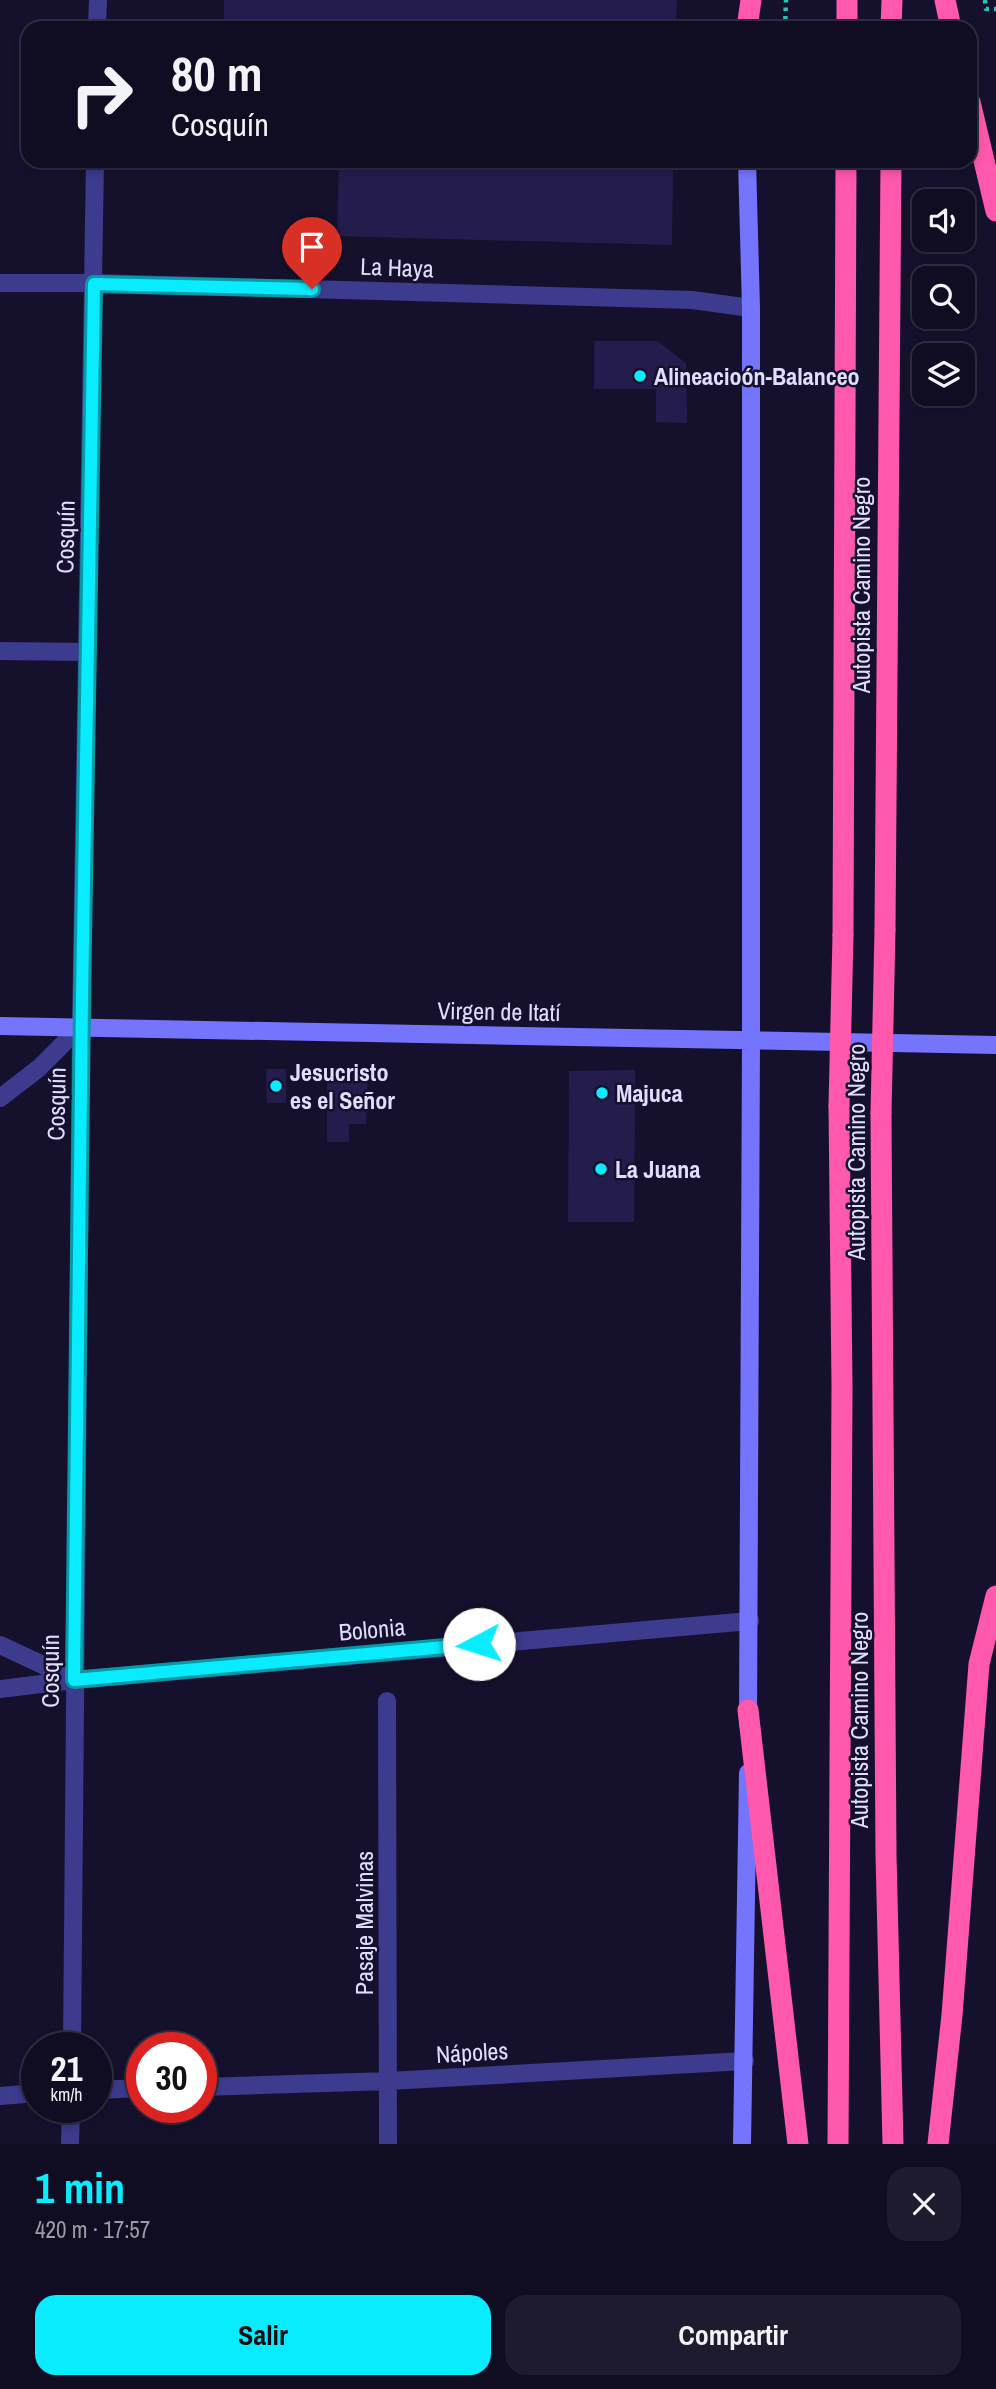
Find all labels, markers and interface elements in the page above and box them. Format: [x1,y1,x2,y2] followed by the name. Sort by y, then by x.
[171,40,263,106] text: 80 m
[56,49,147,140] icon: right
[171,103,269,146] text: Cosquín
[912,189,975,406] map controls
[912,189,975,252] button: sound
[282,217,342,289] pin
[293,228,331,266] icon: arrive
[360,250,434,284] street label: La Haya
[912,266,975,329] button: search
[912,343,975,406] button: layers
[654,360,860,392] place label: Alineacioón-Balanceo
[632,368,648,384] marker: Alineacioón-Balanceo
[845,477,877,694] street label: Autopista Camino Negro
[48,500,82,574] street label: Cosquín
[437,994,561,1028] street label: Virgen de Itatí
[840,1044,872,1261] street label: Autopista Camino Negro
[290,1056,395,1116] place label: Jesucristo es el Señor
[39,1067,73,1141] street label: Cosquín
[616,1077,683,1109] place label: Majuca
[268,1078,284,1094] marker: Jesucristo es el Señor
[594,1085,610,1101] marker: Majuca
[615,1153,700,1185] place label: La Juana
[593,1161,609,1177] marker: La Juana
[442,1607,516,1681] position arrow
[337,1610,407,1648] street label: Bolonia
[843,1612,875,1829] street label: Autopista Camino Negro
[34,1634,66,1708] street label: Cosquín
[348,1851,380,1995] street label: Pasaje Malvinas
[126,2032,217,2123] speed limit sign: 30
[435,2034,509,2070] street label: Nápoles
[51,2045,82,2092] text: 21
[51,2082,83,2107] text: km/h
[35,2160,125,2216] text: 1 min
[887,2167,961,2241] button: close
[35,2214,150,2245] text: 420 m · 17:57
[35,2295,491,2375] button: Salir
[505,2295,961,2375] button: Compartir

